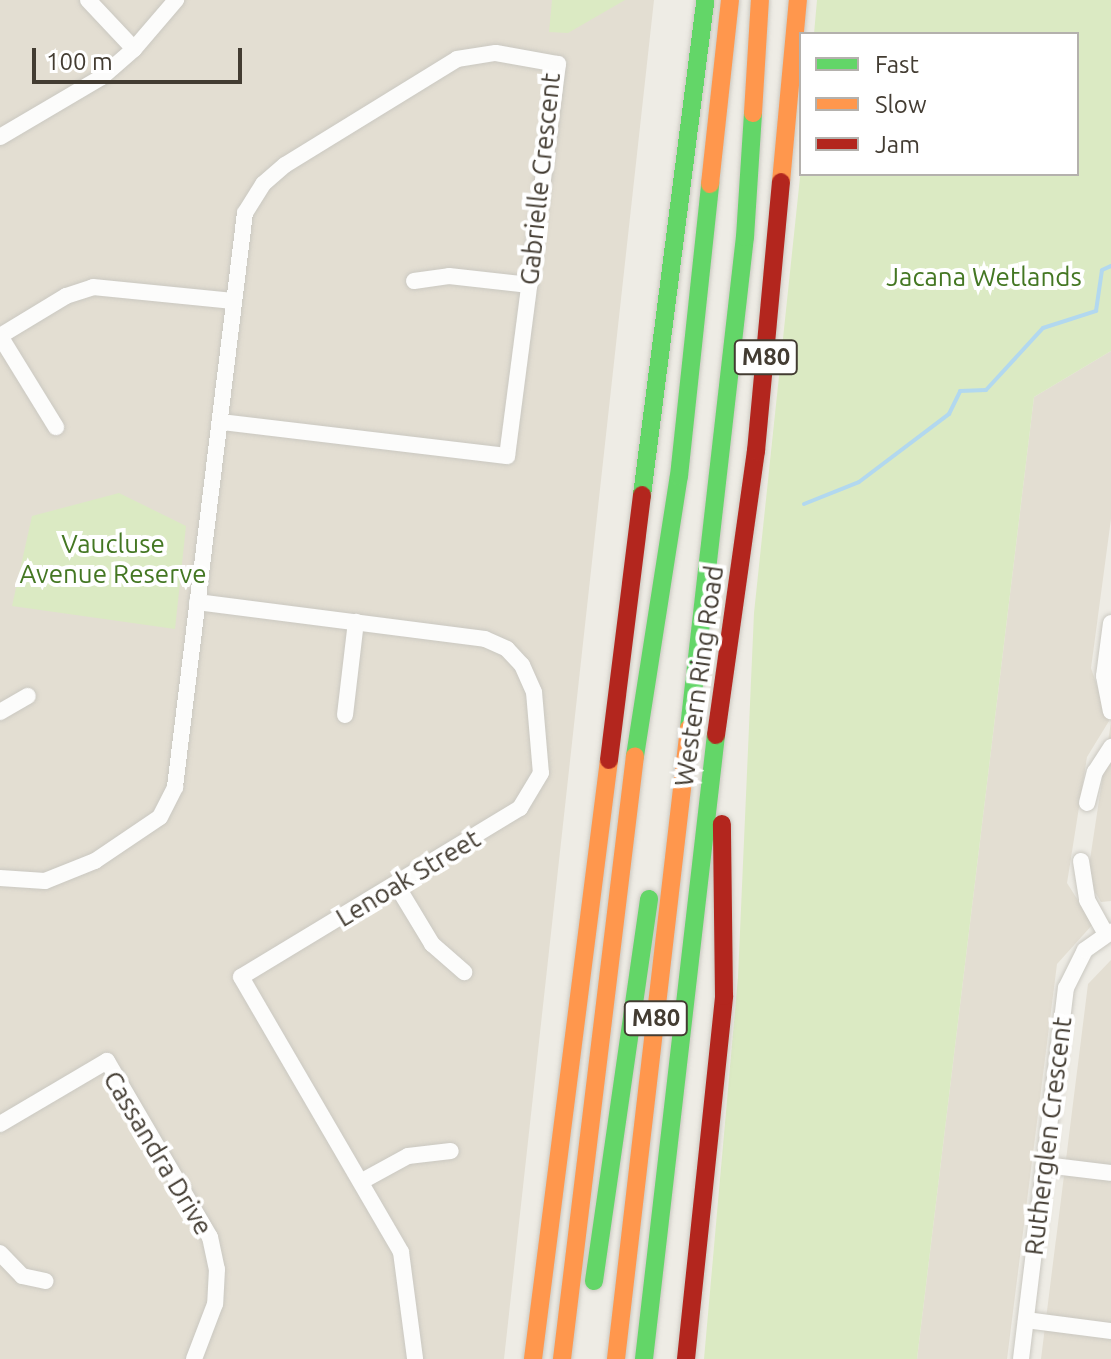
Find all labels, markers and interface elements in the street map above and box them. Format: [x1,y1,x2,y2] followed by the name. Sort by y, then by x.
[36,32,246,82] scale bar
[799,32,1079,176] legend
[46,48,113,75] text: 100 m
[875,51,919,78] text: Fast
[513,71,567,287] street label: Gabrielle Crescent
[875,91,927,118] text: Slow
[875,131,920,158] text: Jam
[886,261,1082,293] park label: Jacana Wetlands
[732,337,800,377] road number: M80
[19,528,207,590] park label: Vaucluse Avenue Reserve
[668,564,730,788] street label: Western Ring Road
[330,823,486,933] street label: Lenoak Street
[622,998,690,1038] road number: M80
[1018,1015,1078,1257] street label: Rutherglen Crescent
[97,1065,219,1241] street label: Cassandra Drive

